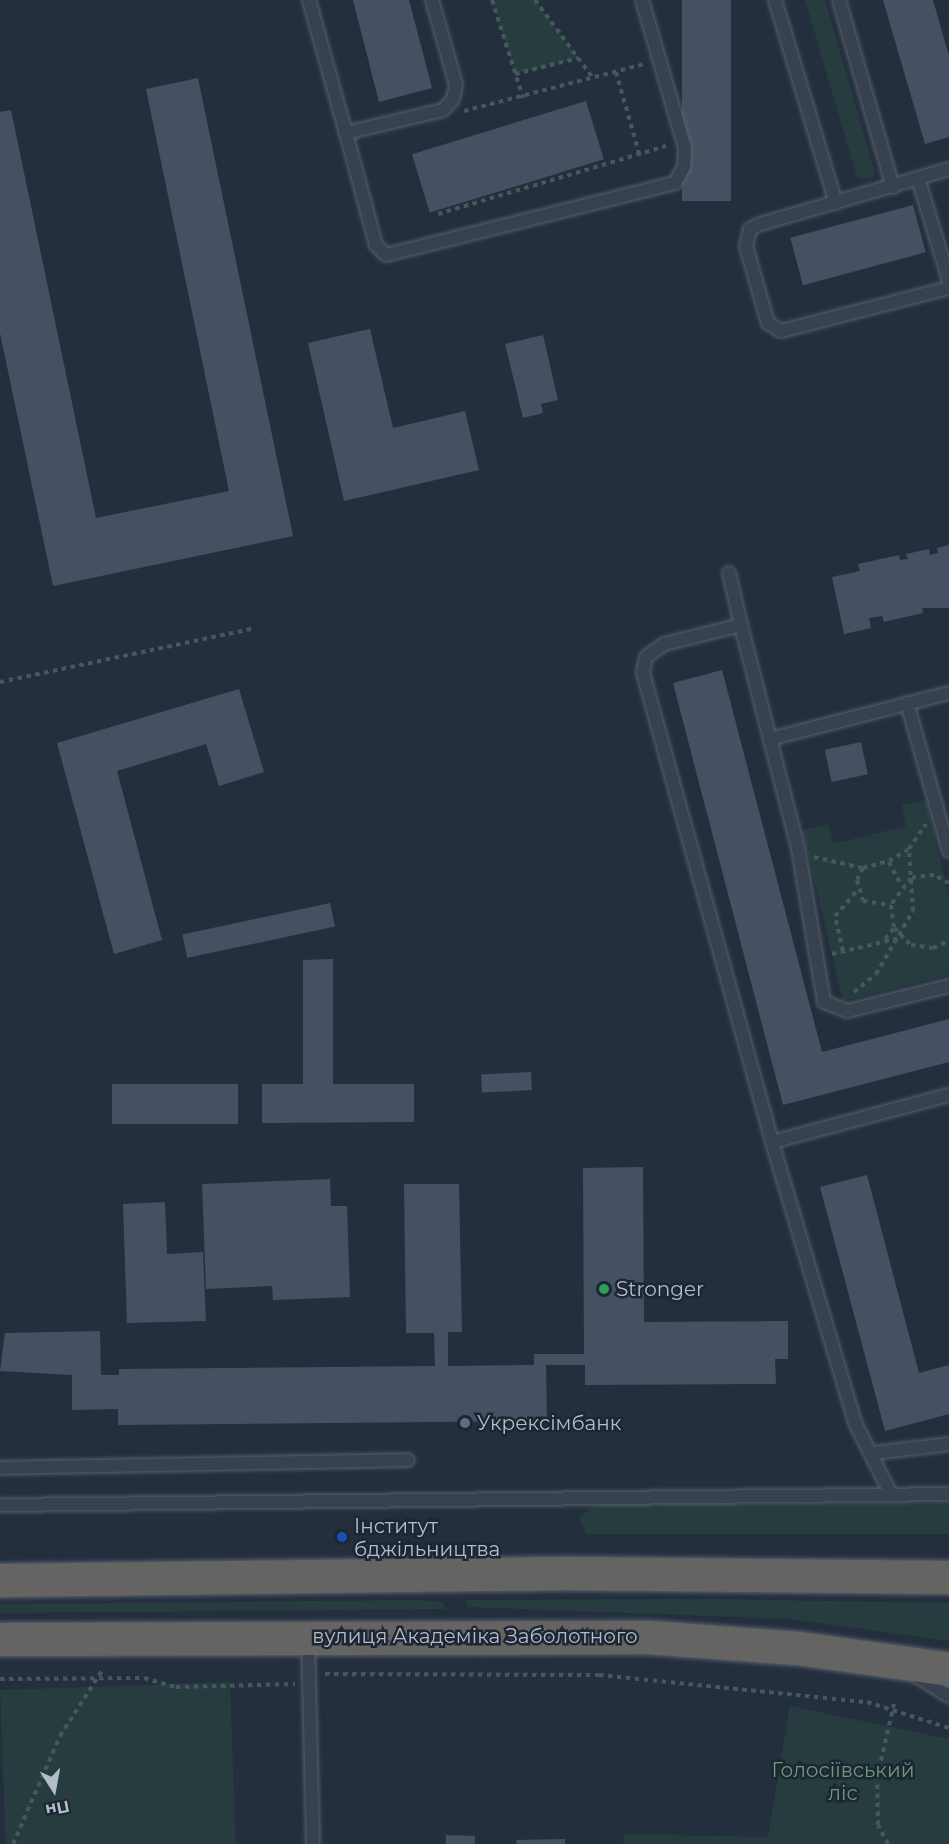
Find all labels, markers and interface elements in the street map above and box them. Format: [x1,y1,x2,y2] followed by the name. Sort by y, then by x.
[616,1277,704,1301] place label: Stronger
[597,1282,611,1296] marker: Stronger
[477,1411,621,1435] place label: Укрексімбанк
[458,1416,472,1430] marker: Укрексімбанк
[354,1514,500,1561] place label: Інститут бджільництва
[335,1530,349,1544] marker: Інститут бджільництва
[312,1624,638,1648] street label: вулиця Академіка Заболотного
[772,1758,914,1805] park label: Голосіївський ліс
[24,1760,84,1820] north arrow
[44,1797,71,1820] text: Пн

